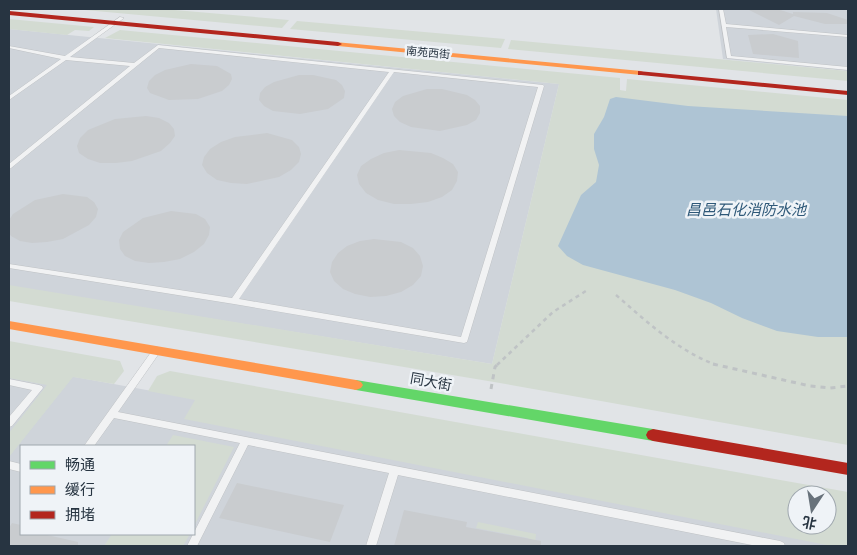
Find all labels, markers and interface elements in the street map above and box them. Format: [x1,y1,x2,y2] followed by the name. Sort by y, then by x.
[406,45,450,61] street label: 南苑西街
[686,201,808,219] water label: 昌邑石化消防水池
[409,370,453,394] street label: 同大街
[20,445,195,535] legend
[65,456,95,474] text: 畅通
[65,481,95,499] text: 缓行
[787,485,837,535] north arrow
[65,506,95,524] text: 拥堵
[801,512,818,532] text: 北

